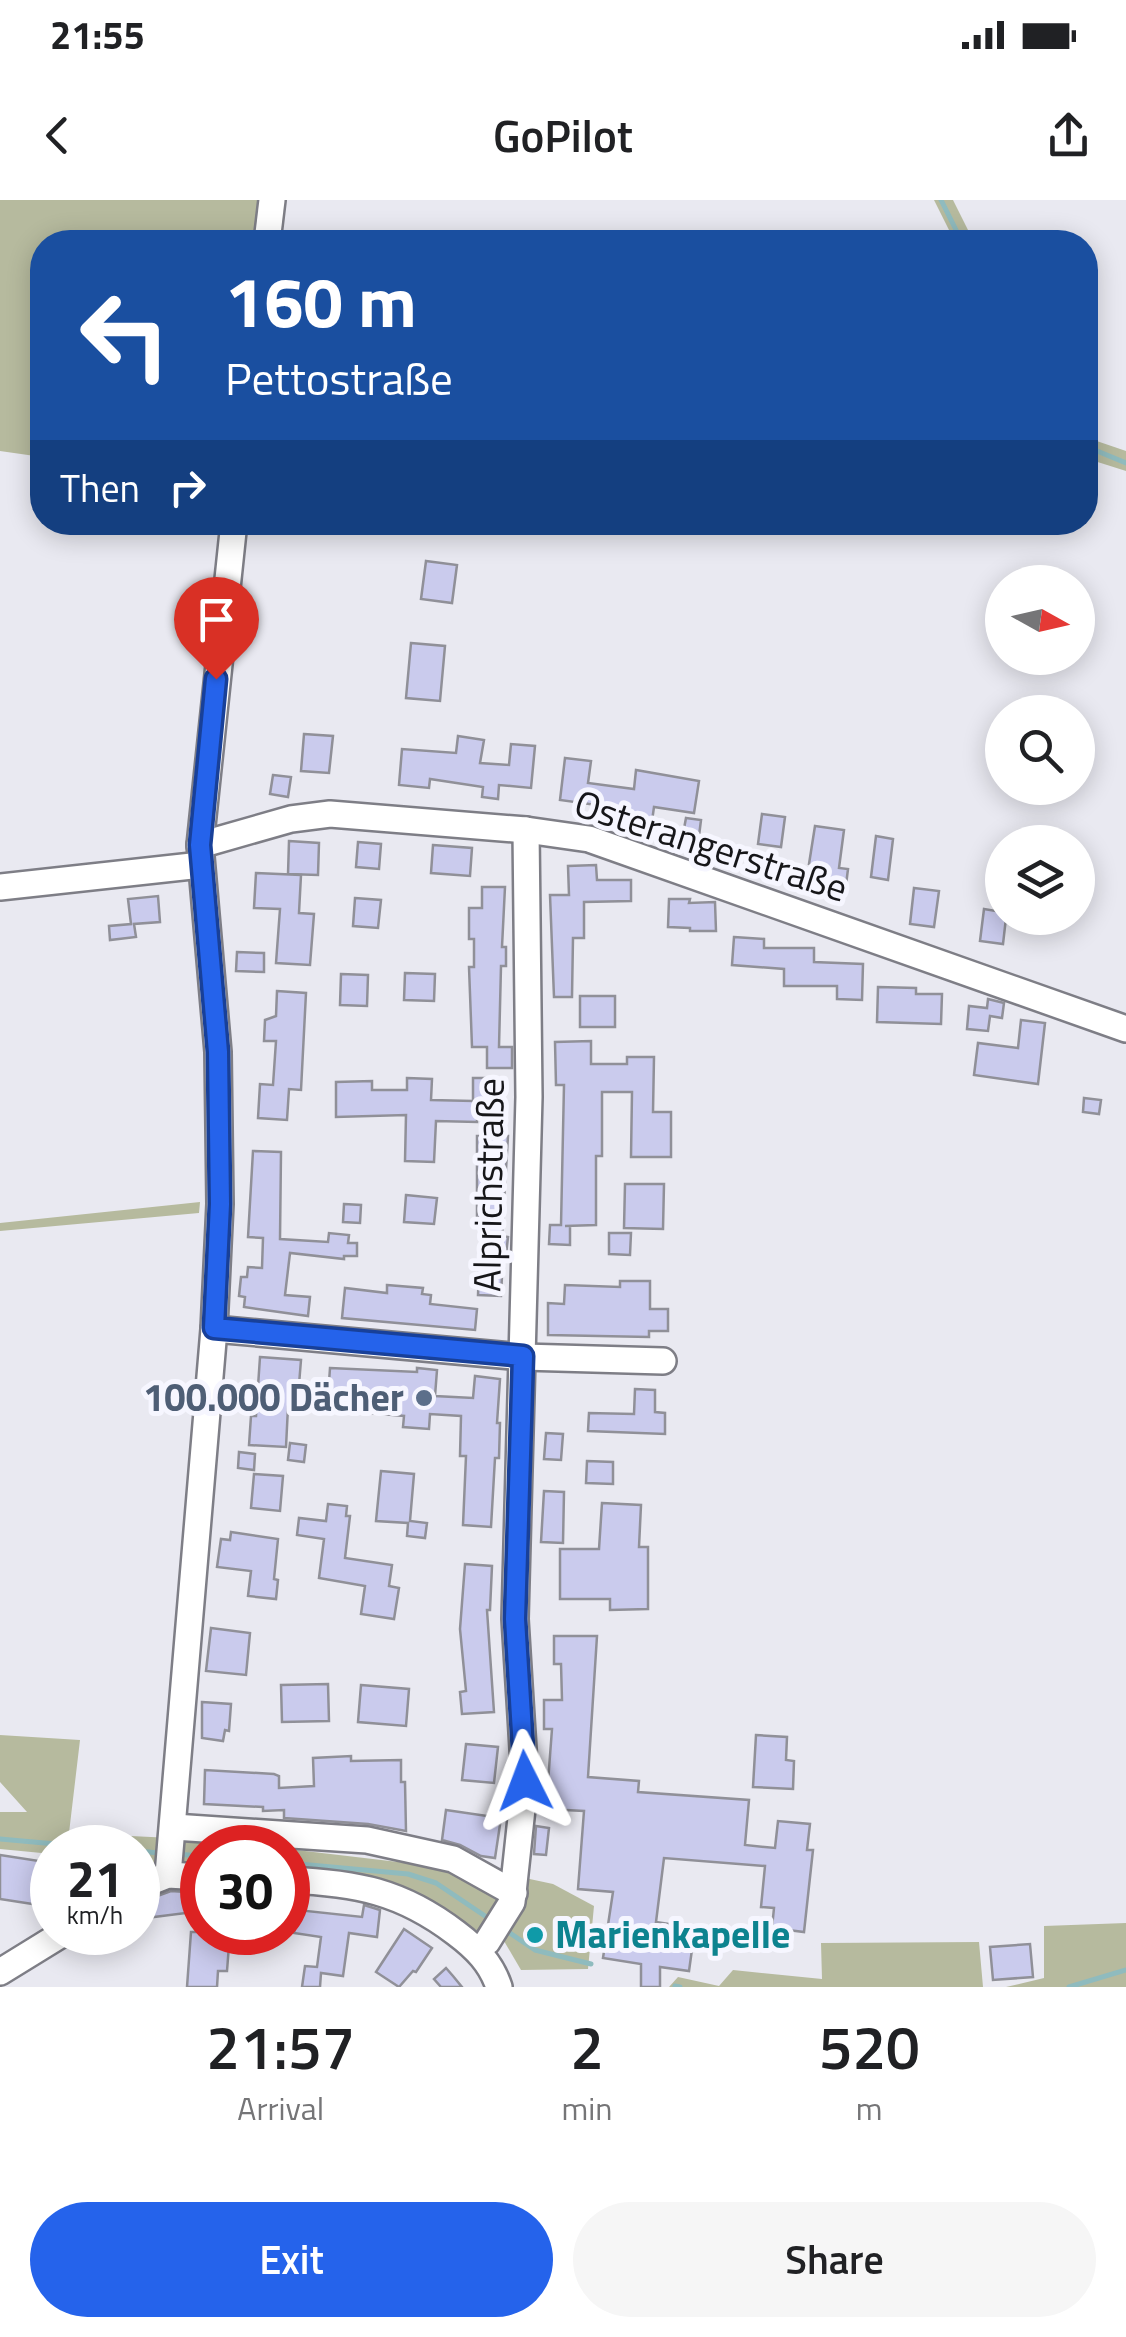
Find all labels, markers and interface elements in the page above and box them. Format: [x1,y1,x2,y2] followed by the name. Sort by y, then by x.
[50,6,145,64] text: 21:55
[493,101,633,169] text: GoPilot
[30,108,85,163] icon: back
[1041,108,1096,163] icon: share
[225,248,417,354] text: 160 m
[60,270,190,400] icon: left
[225,344,453,412] text: Pettostraße
[60,459,140,517] text: Then
[160,460,215,515] icon: right
[985,565,1095,675] north arrow
[985,565,1095,935] map controls
[174,577,259,680] pin
[189,592,244,647] icon: arrive
[985,695,1095,805] button: search
[567,774,855,917] street label: Osterangerstraße
[985,825,1095,935] button: layers
[457,1077,519,1293] street label: Alprichstraße
[143,1368,404,1426] place label: 100.000 Dächer
[413,1387,435,1409] marker: 100.000 Dächer
[473,1729,577,1833] position arrow
[180,1825,310,1955] speed limit sign: 30
[67,1840,123,1916] text: 21
[67,1896,123,1934] text: km/h
[555,1905,790,1963] place label: Marienkapelle
[524,1924,546,1946] marker: Marienkapelle
[206,2001,355,2092] text: 21:57
[570,2001,604,2092] text: 2
[819,2001,920,2092] text: 520
[237,2084,324,2132] text: Arrival
[561,2084,612,2132] text: min
[856,2084,883,2132] text: m
[30,2202,553,2317] button: Exit
[573,2202,1096,2317] button: Share

